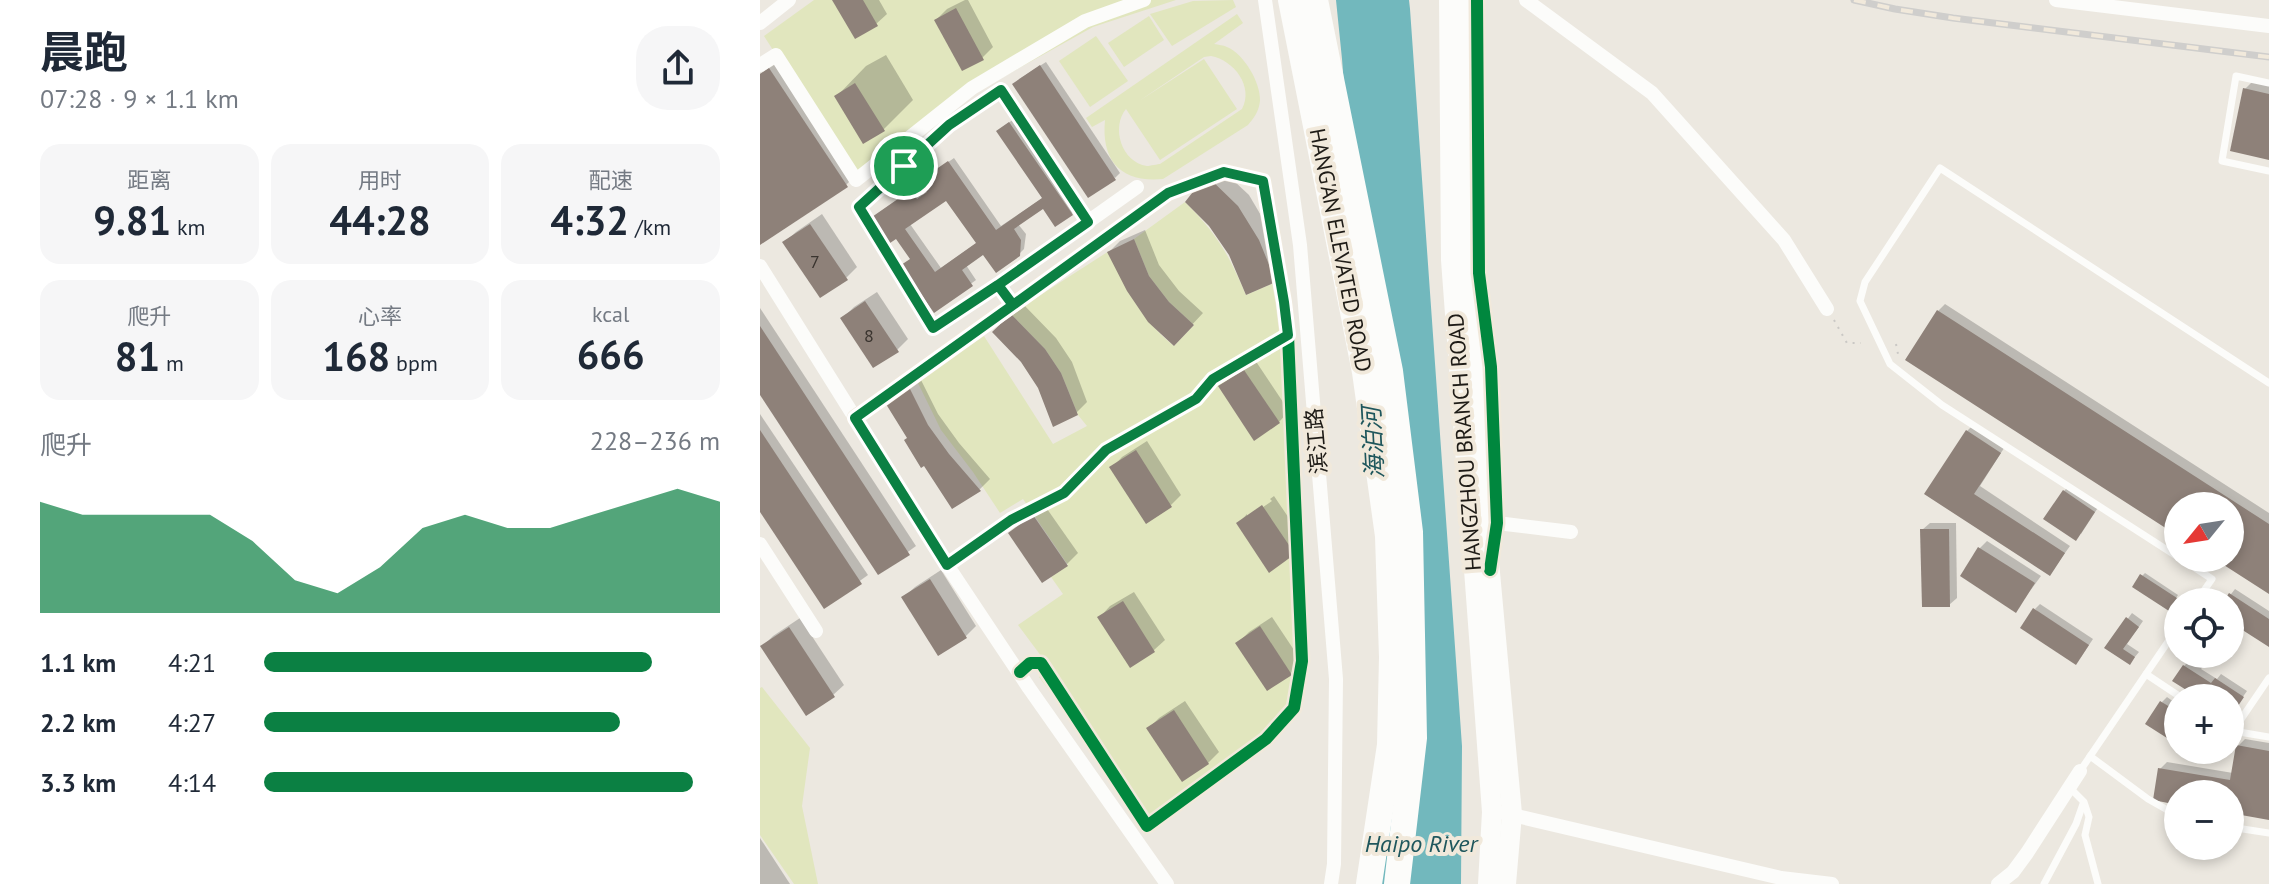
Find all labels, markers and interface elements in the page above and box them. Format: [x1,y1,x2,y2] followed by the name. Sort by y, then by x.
[40,23,128,80] text: 晨跑
[636,26,720,110] button: share
[40,82,239,115] text: 07:28 · 9 × 1.1 km
[1304,126,1378,374] street label: HANG'AN ELEVATED ROAD
[870,132,938,200] pin
[882,144,926,188] icon: arrive
[127,166,171,194] text: 距离
[358,166,402,194] text: 用时
[589,166,633,194] text: 配速
[93,194,171,246] text: 9.81
[329,194,431,246] text: 44:28
[550,194,629,246] text: 4:32
[171,213,205,241] text: km
[629,213,671,241] text: /km
[810,250,820,273] house number: 7
[592,300,629,328] text: kcal
[127,302,171,330] text: 爬升
[358,302,402,330] text: 心率
[1441,312,1487,572] street label: HANGZHOU BRANCH ROAD
[864,324,874,347] house number: 8
[577,328,645,380] text: 666
[115,330,160,382] text: 81
[322,330,390,382] text: 168
[160,349,184,377] text: m
[390,349,438,377] text: bpm
[1355,402,1390,480] water label: 海泊河
[1299,407,1333,475] street label: 滨江路
[590,424,720,457] text: 228–236 m
[40,428,92,461] text: 爬升
[2164,492,2244,572] north arrow
[2164,492,2244,860] map controls
[2164,588,2244,668] button: locate
[40,646,116,679] text: 1.1 km
[168,646,216,679] text: 4:21
[2164,684,2244,764] button: +
[40,706,116,739] text: 2.2 km
[168,706,216,739] text: 4:27
[40,766,116,799] text: 3.3 km
[168,766,216,799] text: 4:14
[2164,780,2244,860] button: −
[1365,828,1479,859] water label: Haipo River

